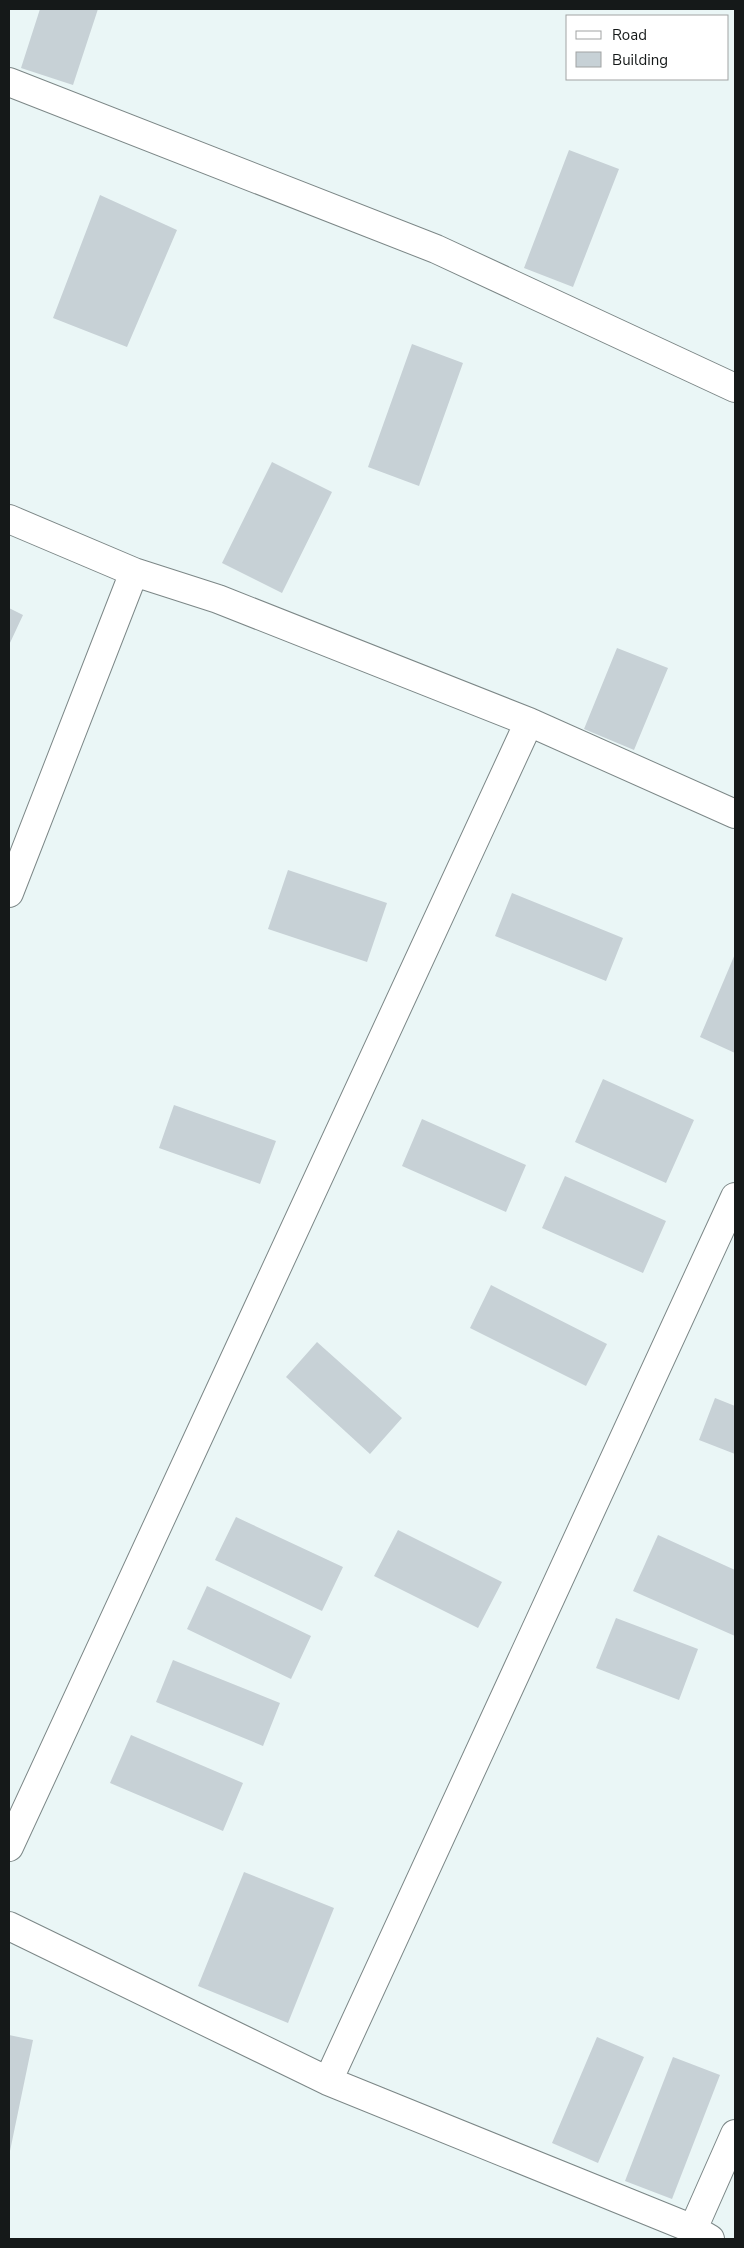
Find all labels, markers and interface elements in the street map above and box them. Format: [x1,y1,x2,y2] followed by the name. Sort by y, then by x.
[566,15,729,80] legend
[612,25,647,45] text: Road
[612,50,668,70] text: Building

